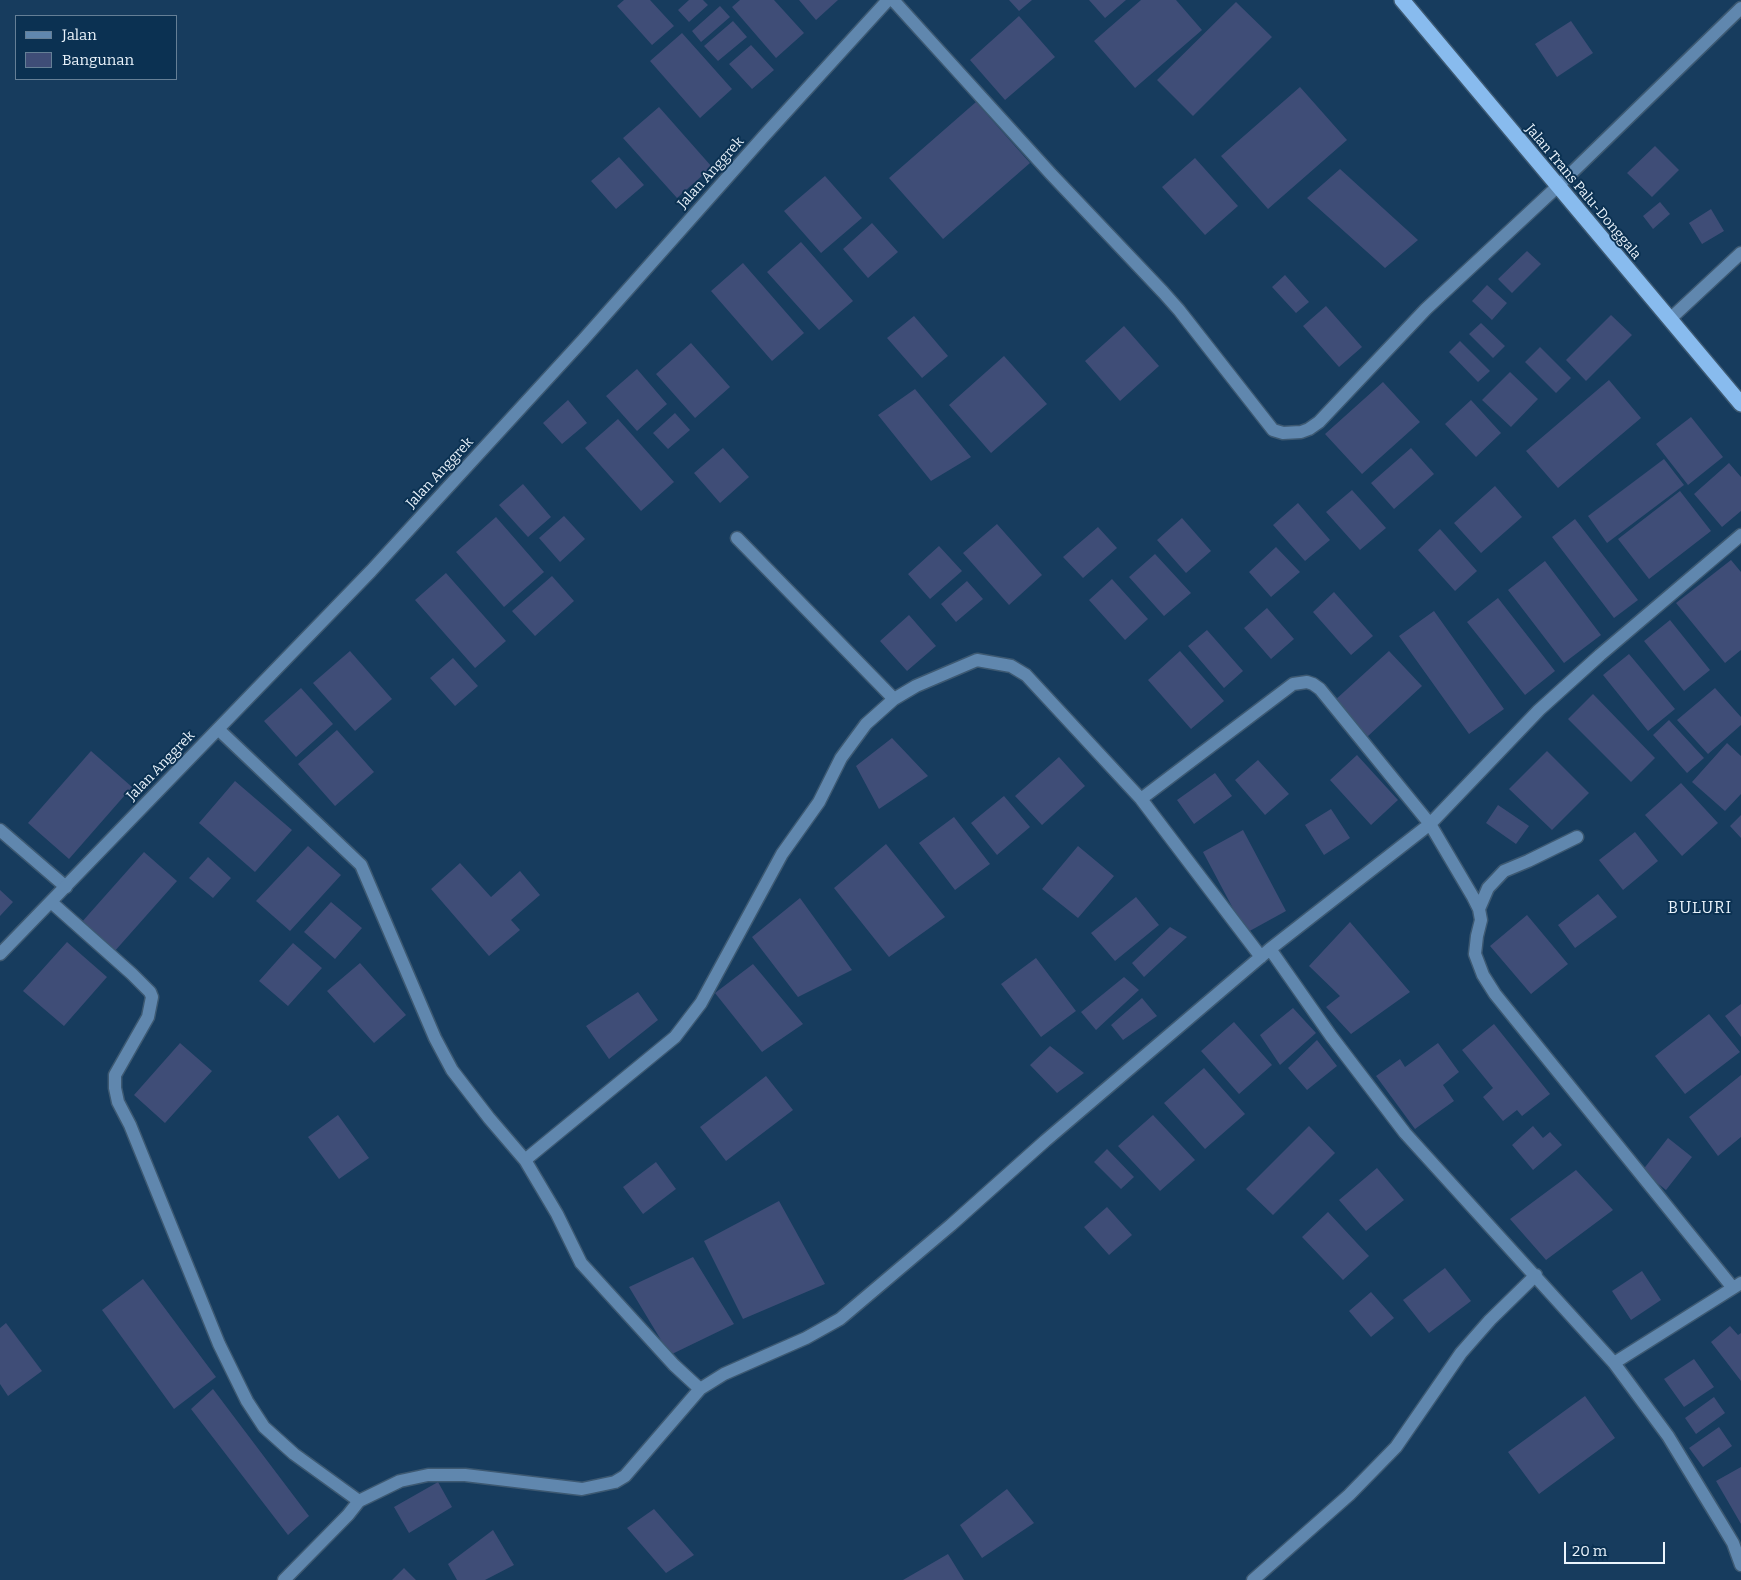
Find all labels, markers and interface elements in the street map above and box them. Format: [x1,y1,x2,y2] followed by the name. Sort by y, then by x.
[15,15,178,80] legend
[62,26,97,44] text: Jalan
[62,51,134,69] text: Bangunan
[1522,121,1644,263] street label: Jalan Trans Palu-Donggala
[674,134,748,212] street label: Jalan Anggrek
[403,434,477,512] street label: Jalan Anggrek
[123,728,199,804] street label: Jalan Anggrek
[1667,899,1733,919] district label: BULURI
[1566,1532,1667,1564] scale bar
[1572,1542,1607,1560] text: 20 m

